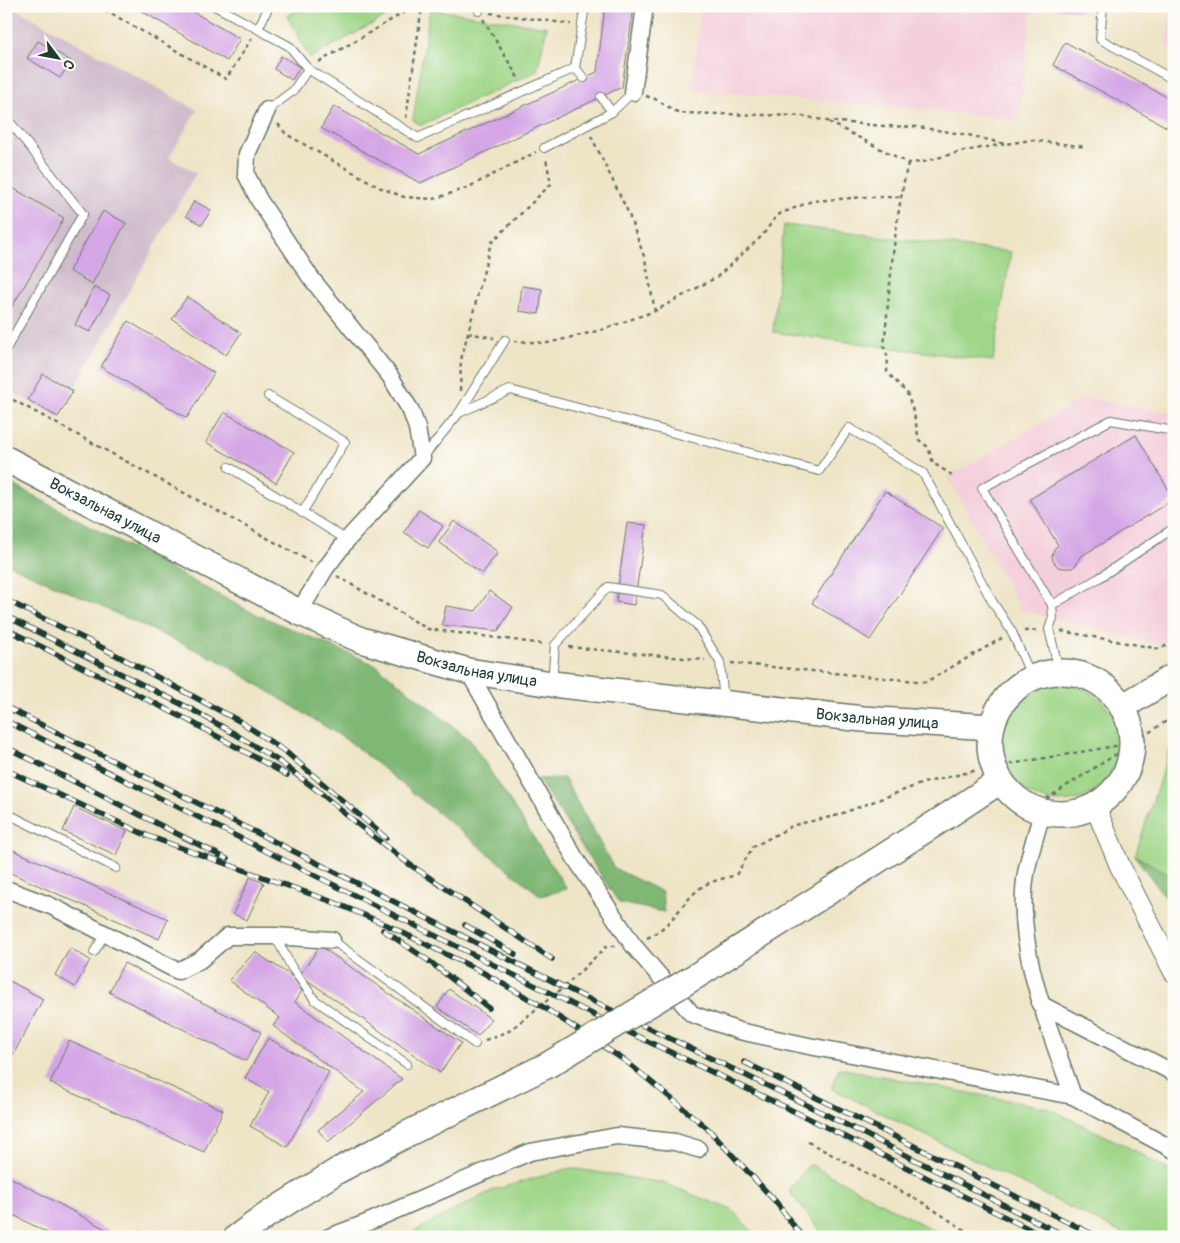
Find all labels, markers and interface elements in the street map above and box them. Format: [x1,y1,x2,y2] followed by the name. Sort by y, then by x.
[32,32,82,82] north arrow
[59,56,78,73] text: С
[46,473,165,548] street label: Вокзальная улица
[414,646,538,692] street label: Вокзальная улица
[815,704,939,734] street label: Вокзальная улица

